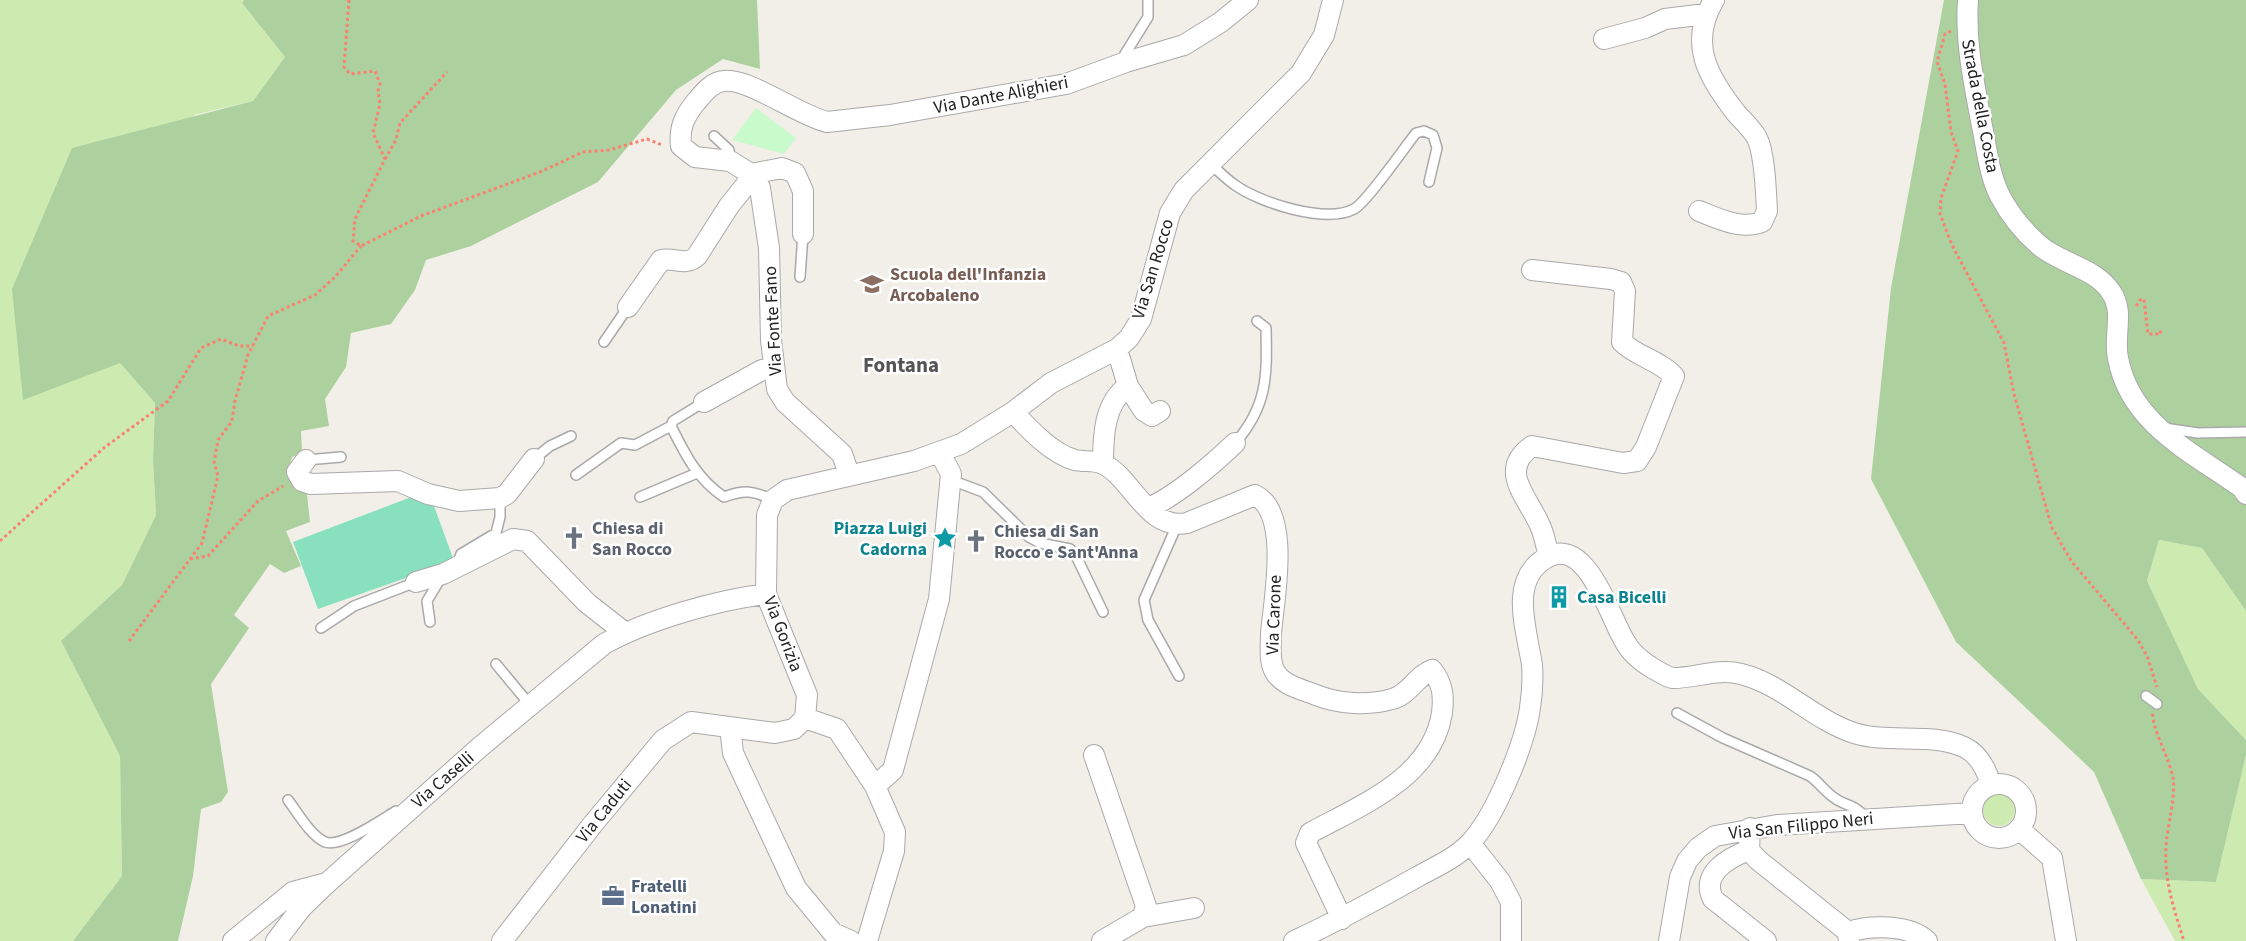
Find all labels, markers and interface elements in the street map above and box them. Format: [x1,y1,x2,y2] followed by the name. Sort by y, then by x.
[1955,37,2005,175] street label: Strada della Costa
[932,70,1070,120] street label: Via Dante Alighieri
[1126,216,1180,322] street label: Via San Rocco
[889,262,1046,308] place label: Scuola dell'Infanzia Arcobaleno
[758,265,788,377] street label: Via Fonte Fano
[859,271,885,297] school or university icon: Scuola dell'Infanzia Arcobaleno
[863,350,939,380] district label: Fontana
[592,516,672,562] place label: Chiesa di San Rocco
[833,516,927,562] place label: Piazza Luigi Cadorna
[994,519,1138,565] place label: Chiesa di San Rocco e Sant'Anna
[561,525,587,551] church icon: Chiesa di San Rocco
[932,525,958,551] place icon: Piazza Luigi Cadorna
[963,528,989,554] church icon: Chiesa di San Rocco e Sant'Anna
[1260,574,1288,656] street label: Via Carone
[1546,584,1572,610] building icon: Casa Bicelli
[1577,585,1666,610] place label: Casa Bicelli
[757,593,809,675] street label: Via Gorizia
[406,746,480,814] street label: Via Caselli
[570,774,638,848] street label: Via Caduti
[1727,806,1875,846] street label: Via San Filippo Neri
[631,874,697,920] place label: Fratelli Lonatini
[600,883,626,909] office icon: Fratelli Lonatini

